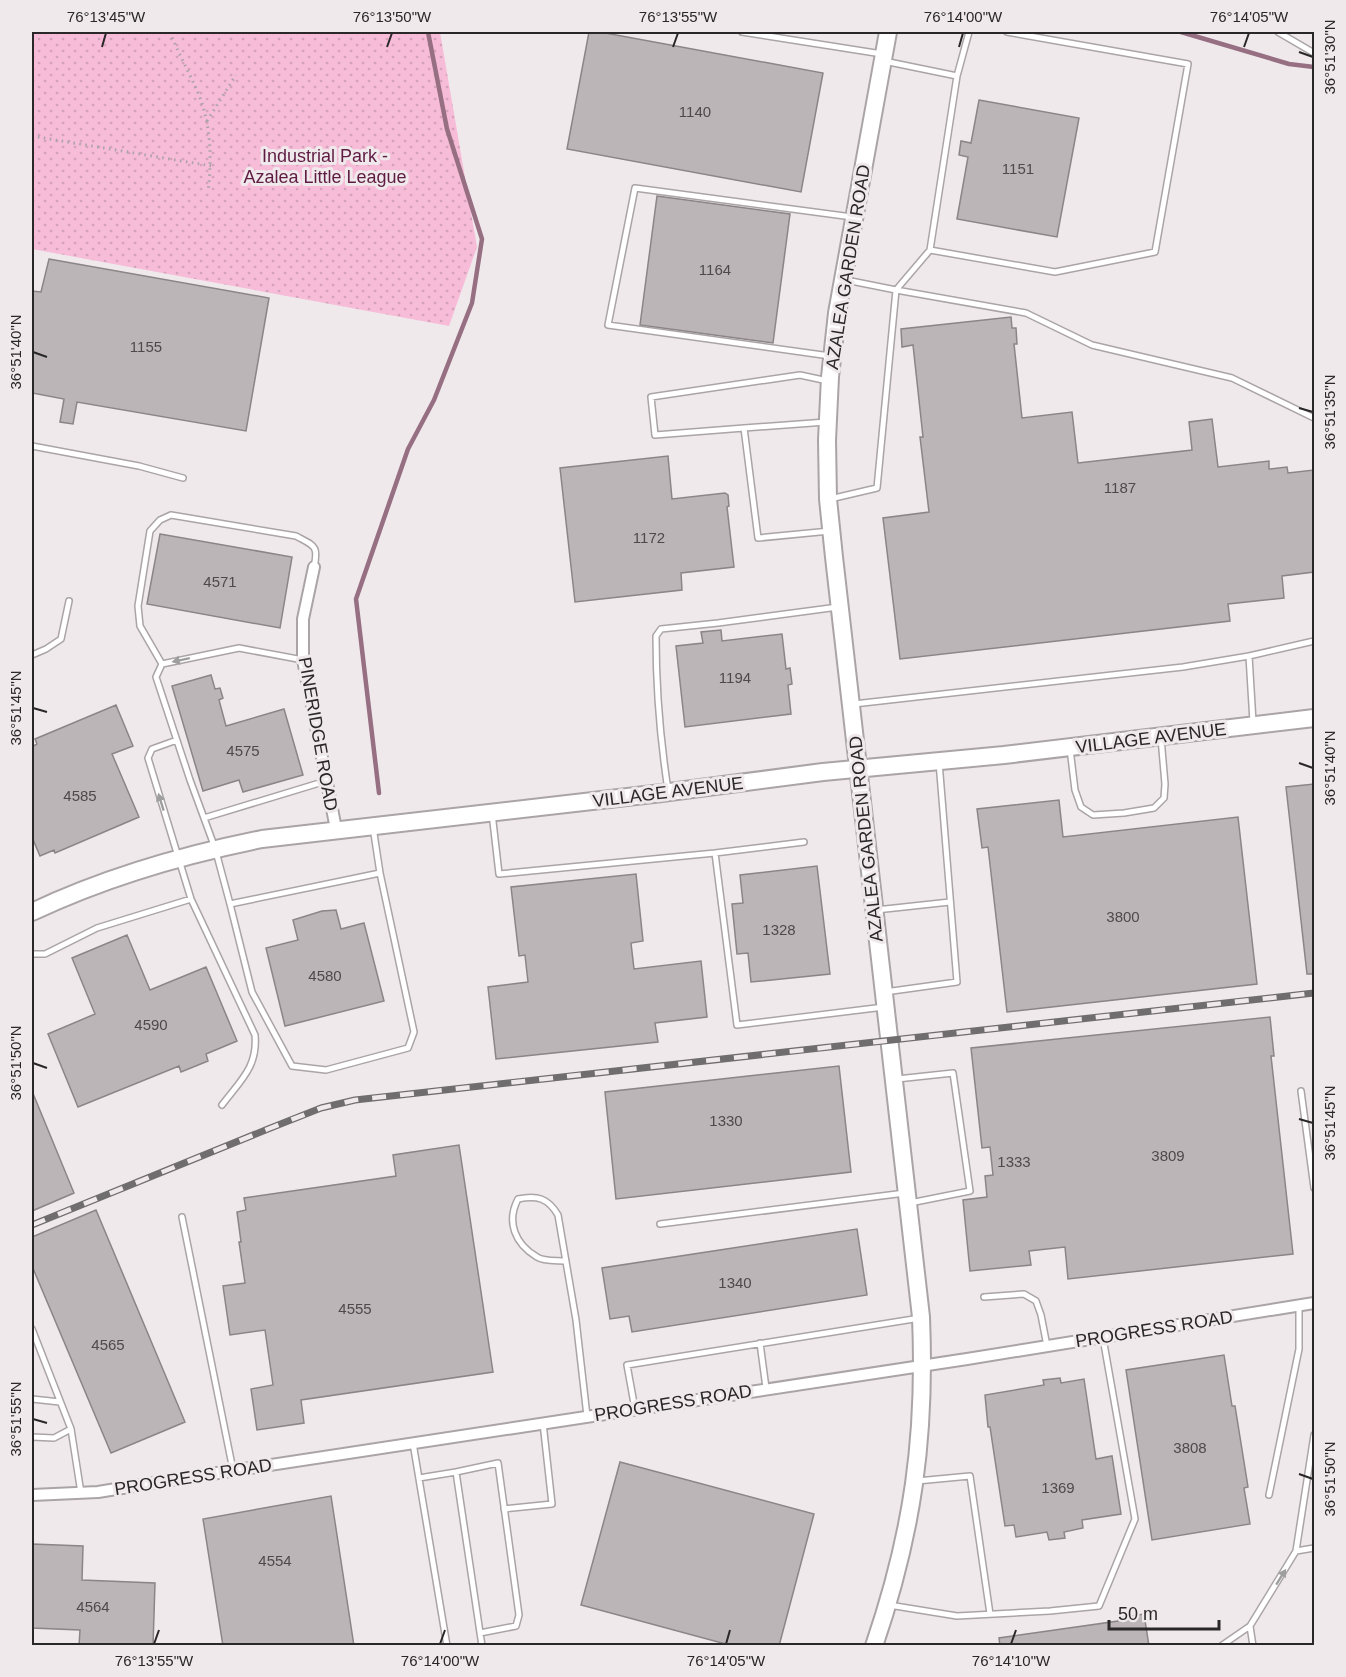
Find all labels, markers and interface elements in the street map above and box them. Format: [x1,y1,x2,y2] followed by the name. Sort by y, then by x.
[67,8,146,25] text: 76°13'45"W
[353,8,432,25] text: 76°13'50"W
[639,8,718,25] text: 76°13'55"W
[924,8,1003,25] text: 76°14'00"W
[1210,8,1289,25] text: 76°14'05"W
[1321,19,1338,95] text: 36°51'30"N
[679,103,711,120] house number: 1140
[243,146,407,187] park label: Industrial Park - Azalea Little League
[1002,160,1034,177] house number: 1151
[822,163,874,371] street label: AZALEA GARDEN ROAD
[699,261,731,278] house number: 1164
[7,314,24,390] text: 36°51'40"N
[130,338,162,355] house number: 1155
[1321,374,1338,450] text: 36°51'35"N
[1104,479,1136,496] house number: 1187
[633,529,665,546] house number: 1172
[203,573,237,590] house number: 4571
[295,655,341,813] street label: PINERIDGE ROAD
[172,656,191,665] one-way arrow
[719,669,751,686] house number: 1194
[7,670,24,746] text: 36°51'45"N
[1074,719,1228,757] street label: VILLAGE AVENUE
[1321,730,1338,806] text: 36°51'40"N
[845,735,887,943] street label: AZALEA GARDEN ROAD
[226,742,260,759] house number: 4575
[591,773,745,811] street label: VILLAGE AVENUE
[63,787,97,804] house number: 4585
[156,793,165,811] one-way arrow
[1106,908,1140,925] house number: 3800
[762,921,796,938] house number: 1328
[308,967,342,984] house number: 4580
[134,1016,168,1033] house number: 4590
[7,1025,24,1101] text: 36°51'50"N
[1321,1085,1338,1161] text: 36°51'45"N
[709,1112,743,1129] house number: 1330
[1151,1147,1185,1164] house number: 3809
[997,1153,1031,1170] house number: 1333
[718,1274,752,1291] house number: 1340
[338,1300,372,1317] house number: 4555
[1074,1307,1234,1351] street label: PROGRESS ROAD
[91,1336,125,1353] house number: 4565
[7,1381,24,1457] text: 36°51'55"N
[593,1381,753,1425] street label: PROGRESS ROAD
[1173,1439,1207,1456] house number: 3808
[1321,1441,1338,1517] text: 36°51'50"N
[113,1455,273,1499] street label: PROGRESS ROAD
[1041,1479,1075,1496] house number: 1369
[258,1552,292,1569] house number: 4554
[1275,1568,1286,1585] one-way arrow
[1109,1593,1218,1631] scale bar
[76,1598,110,1615] house number: 4564
[1118,1604,1158,1624] text: 50 m
[115,1652,194,1669] text: 76°13'55"W
[401,1652,480,1669] text: 76°14'00"W
[687,1652,766,1669] text: 76°14'05"W
[972,1652,1051,1669] text: 76°14'10"W

